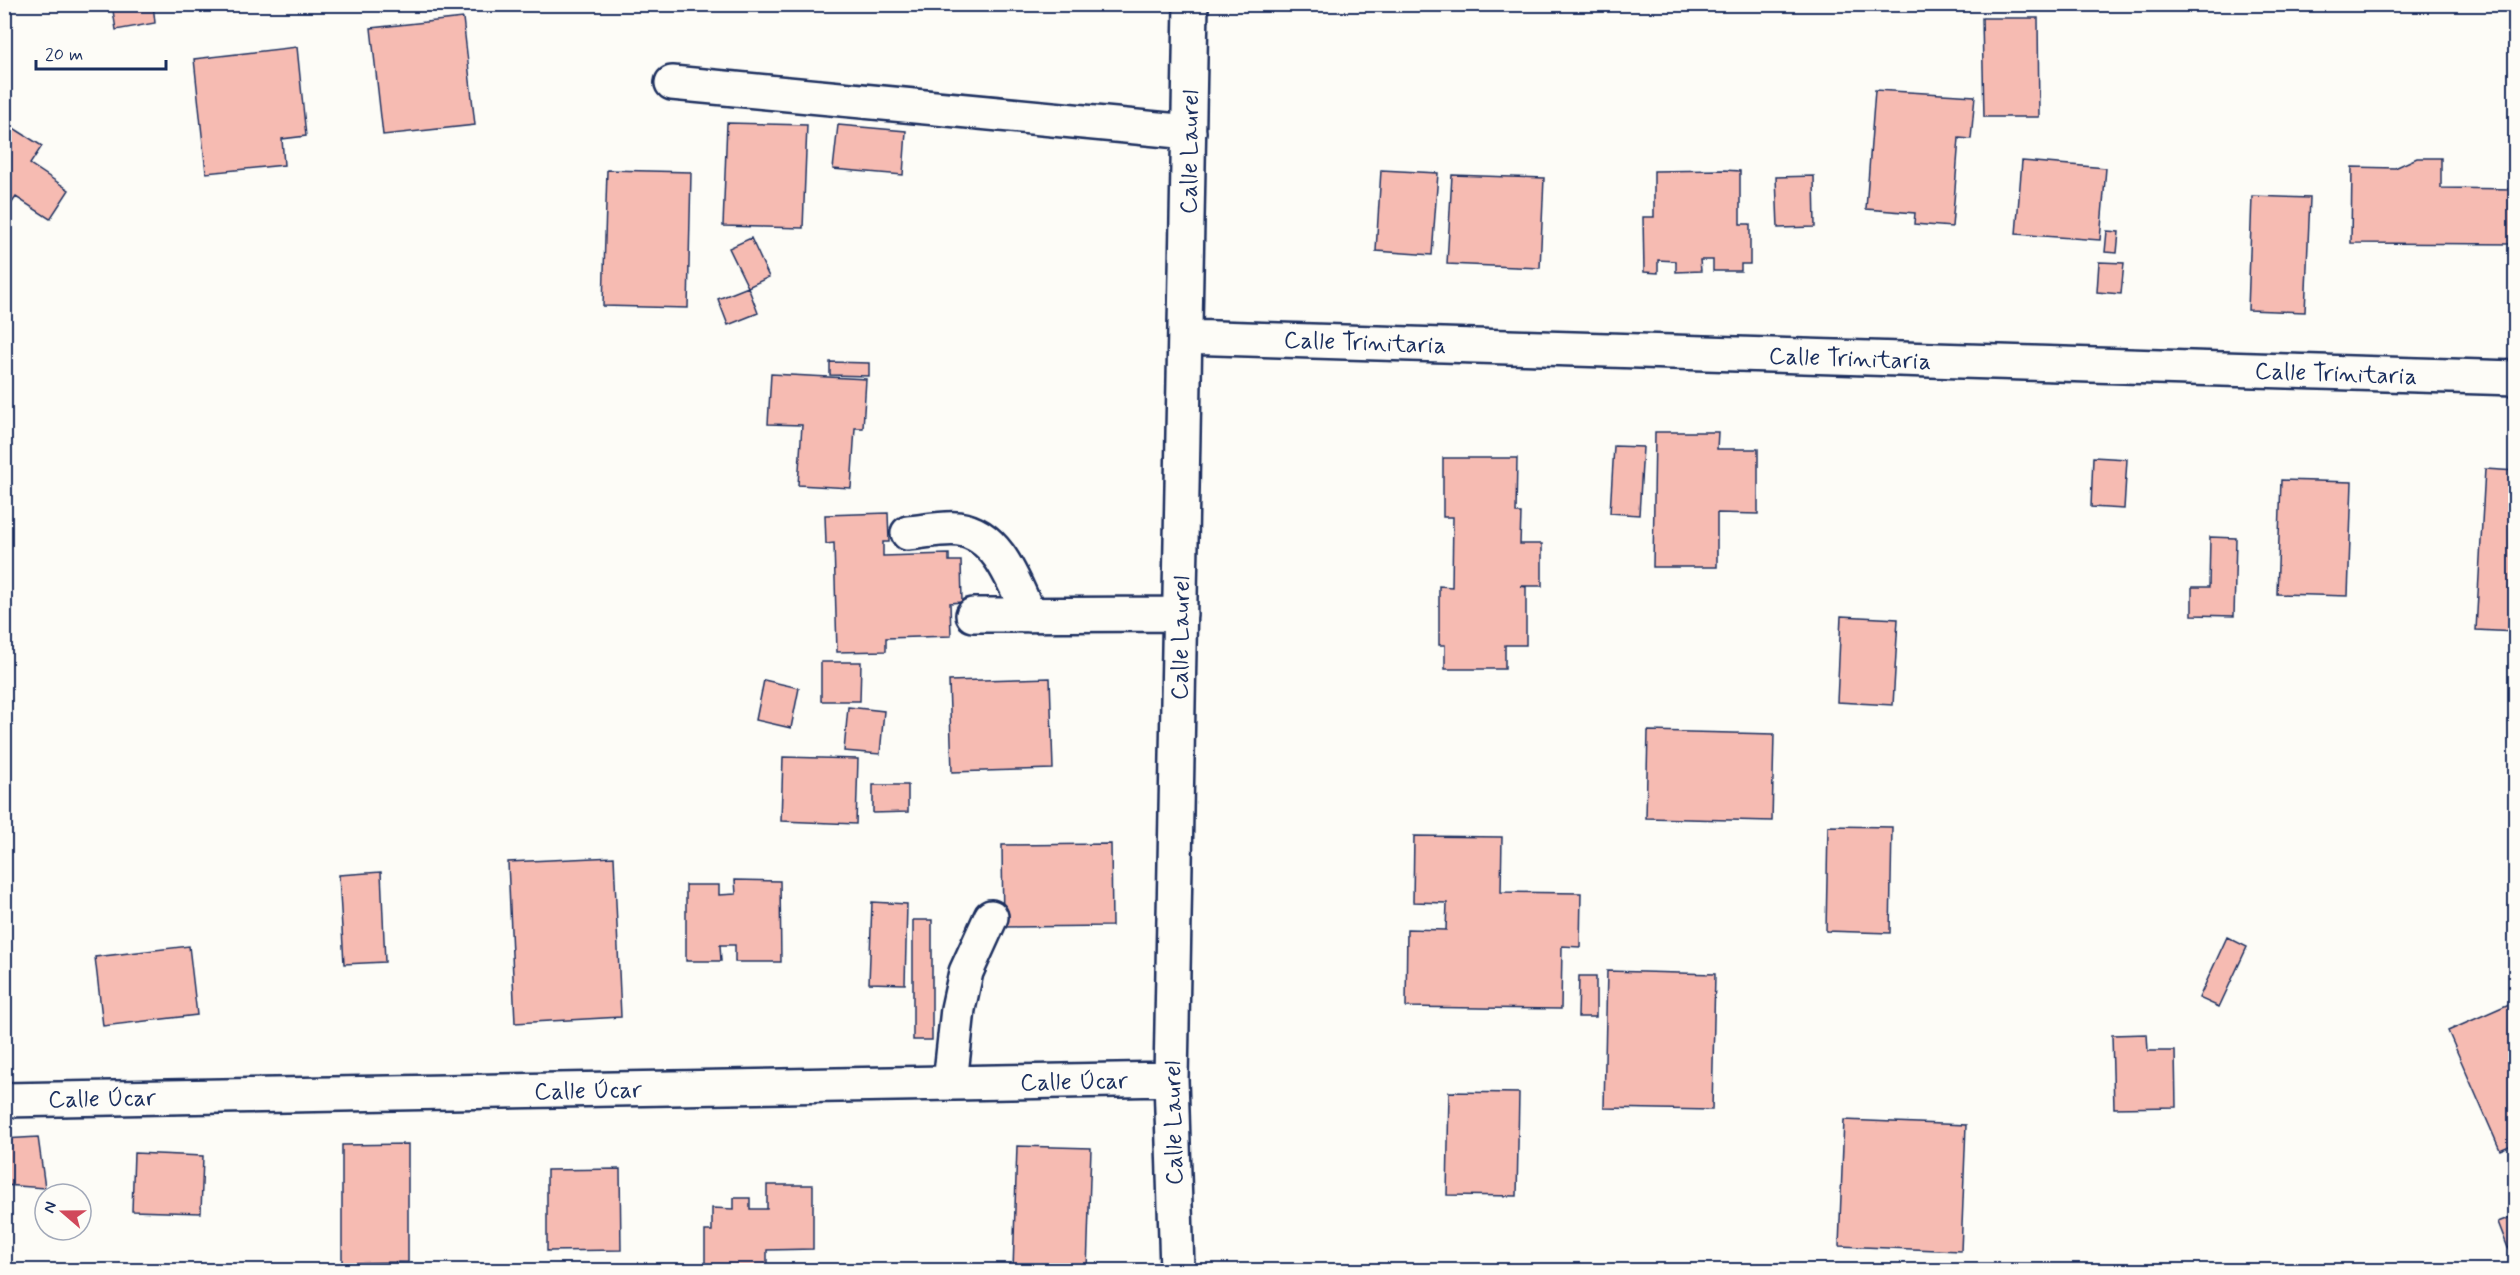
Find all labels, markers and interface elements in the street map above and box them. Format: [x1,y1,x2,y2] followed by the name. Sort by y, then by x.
[36,33,166,71] scale bar
[45,43,83,67] text: 20 m
[1174,90,1207,214] street label: Calle Laurel
[1283,325,1447,362] street label: Calle Trinitaria
[1768,341,1932,378] street label: Calle Trinitaria
[2254,356,2418,393] street label: Calle Trinitaria
[1165,576,1198,700] street label: Calle Laurel
[1158,1061,1191,1185] street label: Calle Laurel
[1020,1066,1128,1099] street label: Calle Úcar
[534,1075,642,1108] street label: Calle Úcar
[48,1083,156,1116] street label: Calle Úcar
[33,1182,93,1242] north arrow
[39,1199,62,1216] text: N

